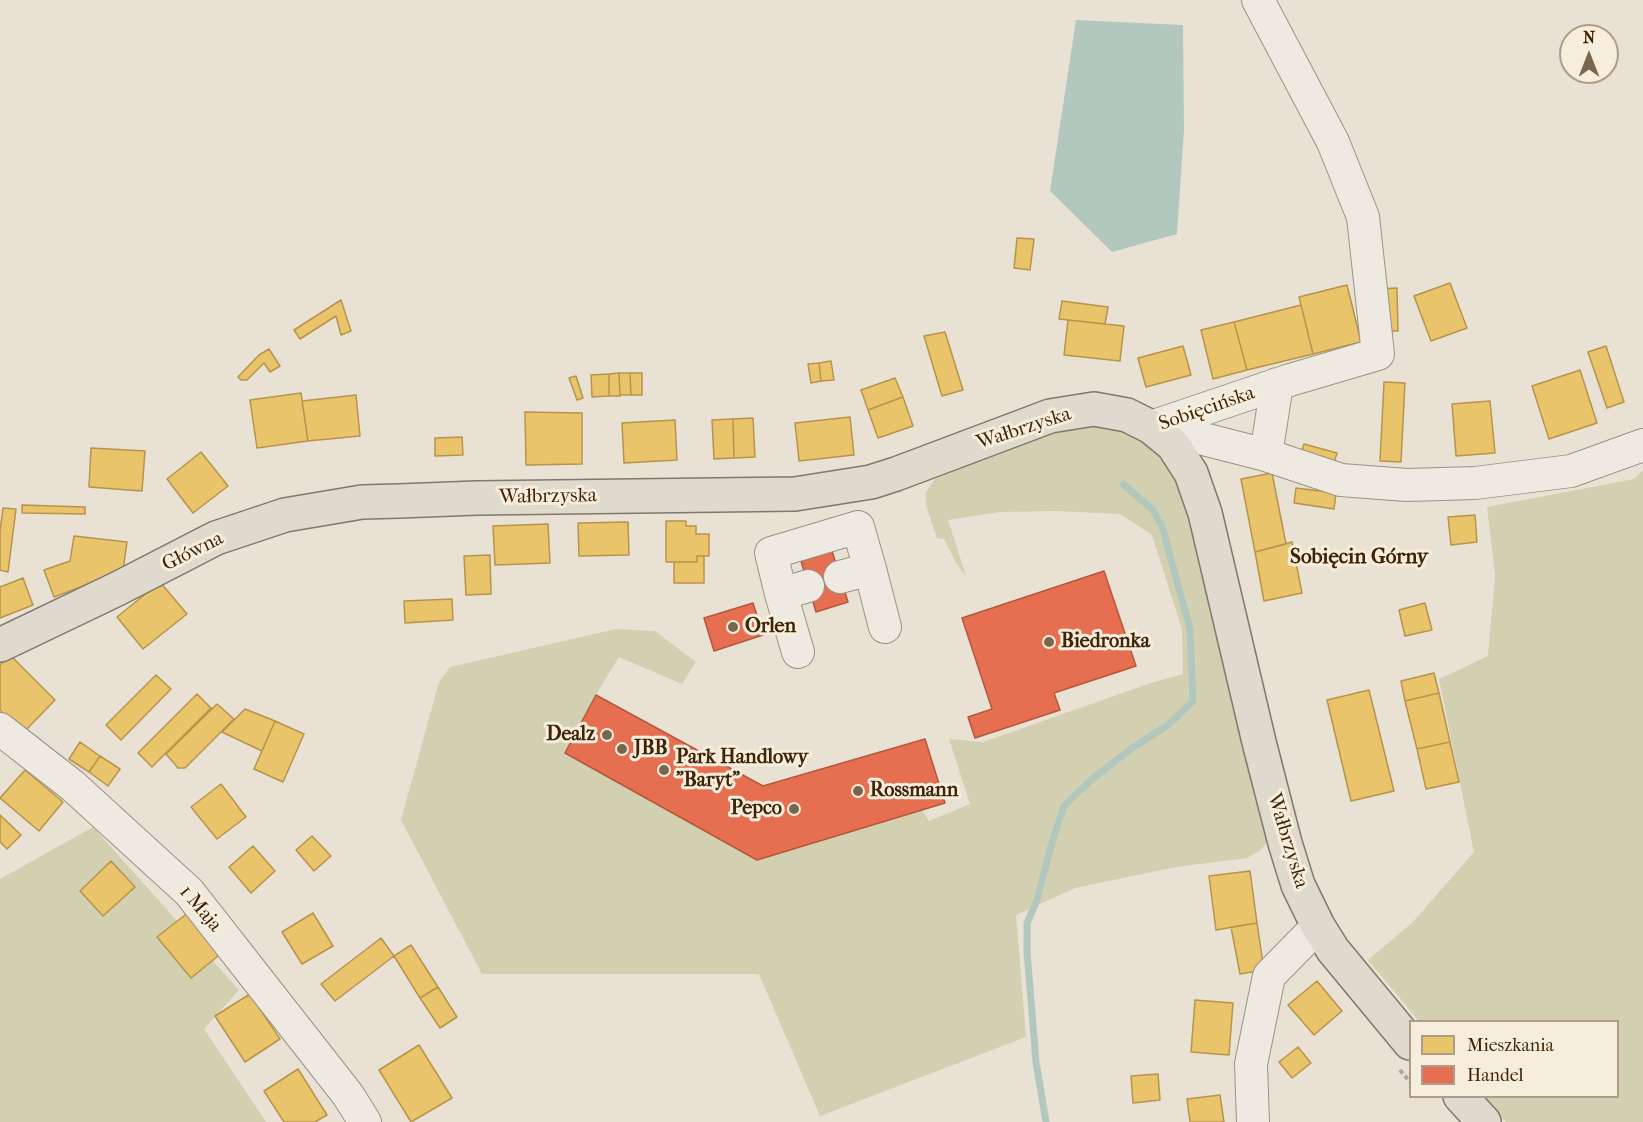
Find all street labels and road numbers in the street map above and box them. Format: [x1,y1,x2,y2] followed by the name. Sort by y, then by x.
[1156,381,1258,437] street label: Sobięcińska
[974,402,1074,456] street label: Wałbrzyska
[499,484,597,510] street label: Wałbrzyska
[159,527,227,577] street label: Główna
[1261,791,1313,891] street label: Wałbrzyska
[174,881,226,937] street label: 1 Maja

